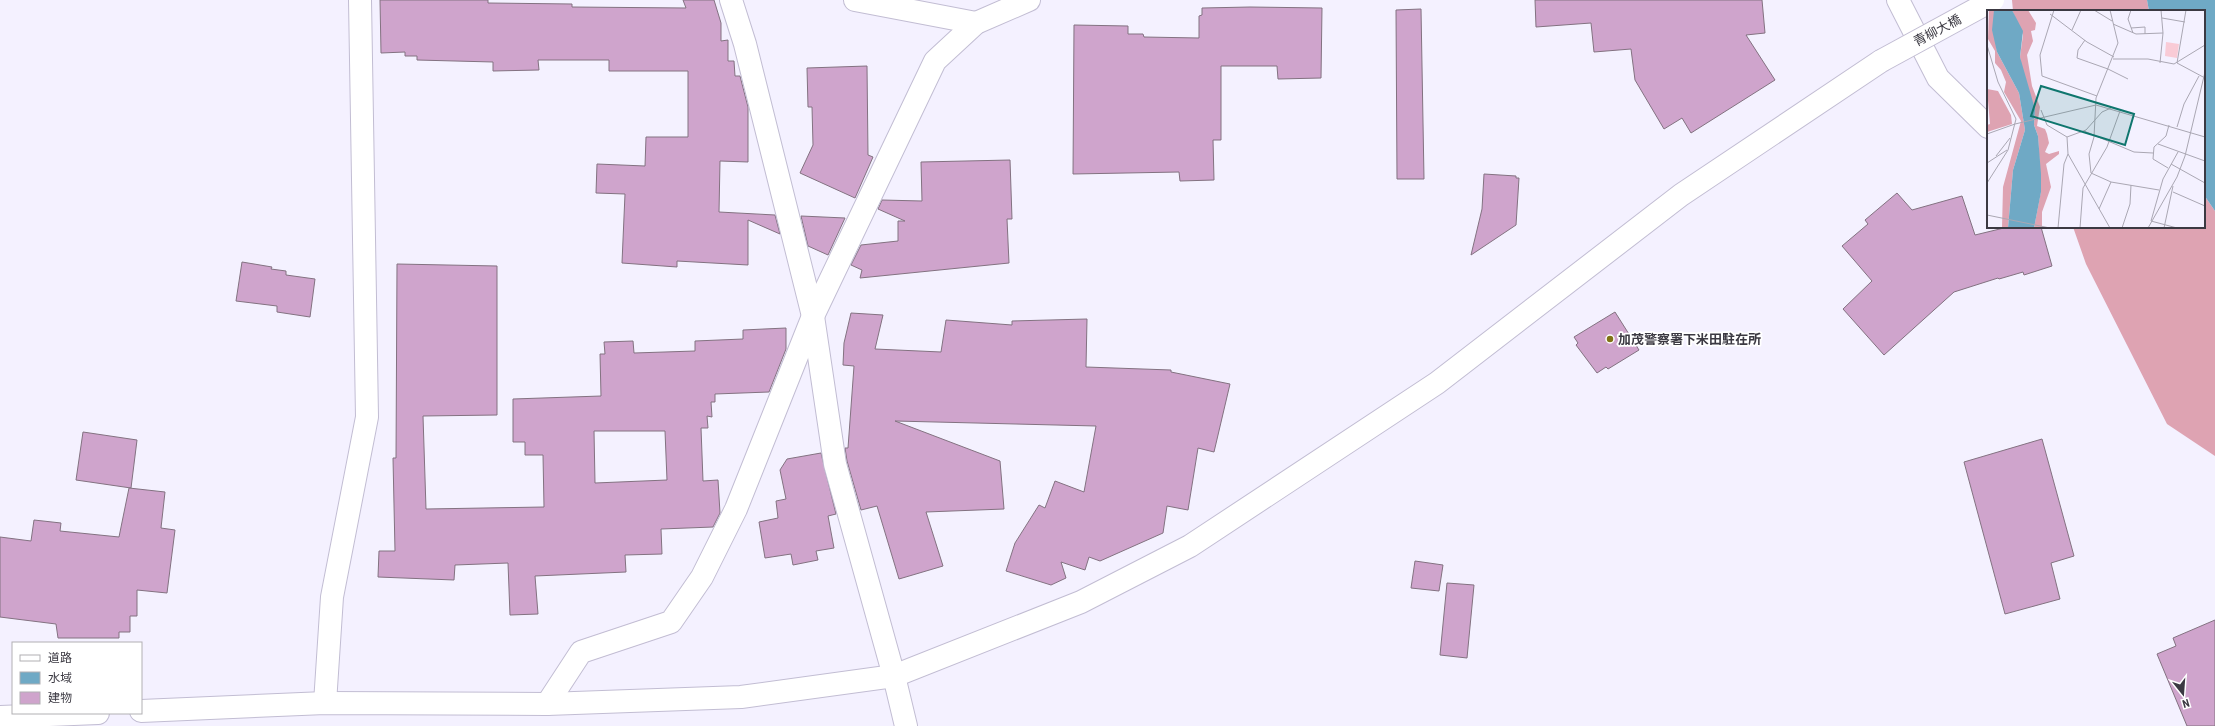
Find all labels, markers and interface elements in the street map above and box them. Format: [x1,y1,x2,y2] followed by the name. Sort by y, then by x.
[1987,10,2205,228] inset map
[1911,12,1964,49] street label: 青柳大橋
[1618,332,1761,347] place label: 加茂警察署下米田駐在所
[1605,334,1615,344] marker: 加茂警察署下米田駐在所
[12,642,142,714] legend
[48,651,72,665] text: 道路
[48,671,72,685] text: 水域
[2163,674,2203,714] north arrow
[48,691,72,705] text: 建物
[2180,696,2191,710] text: N

